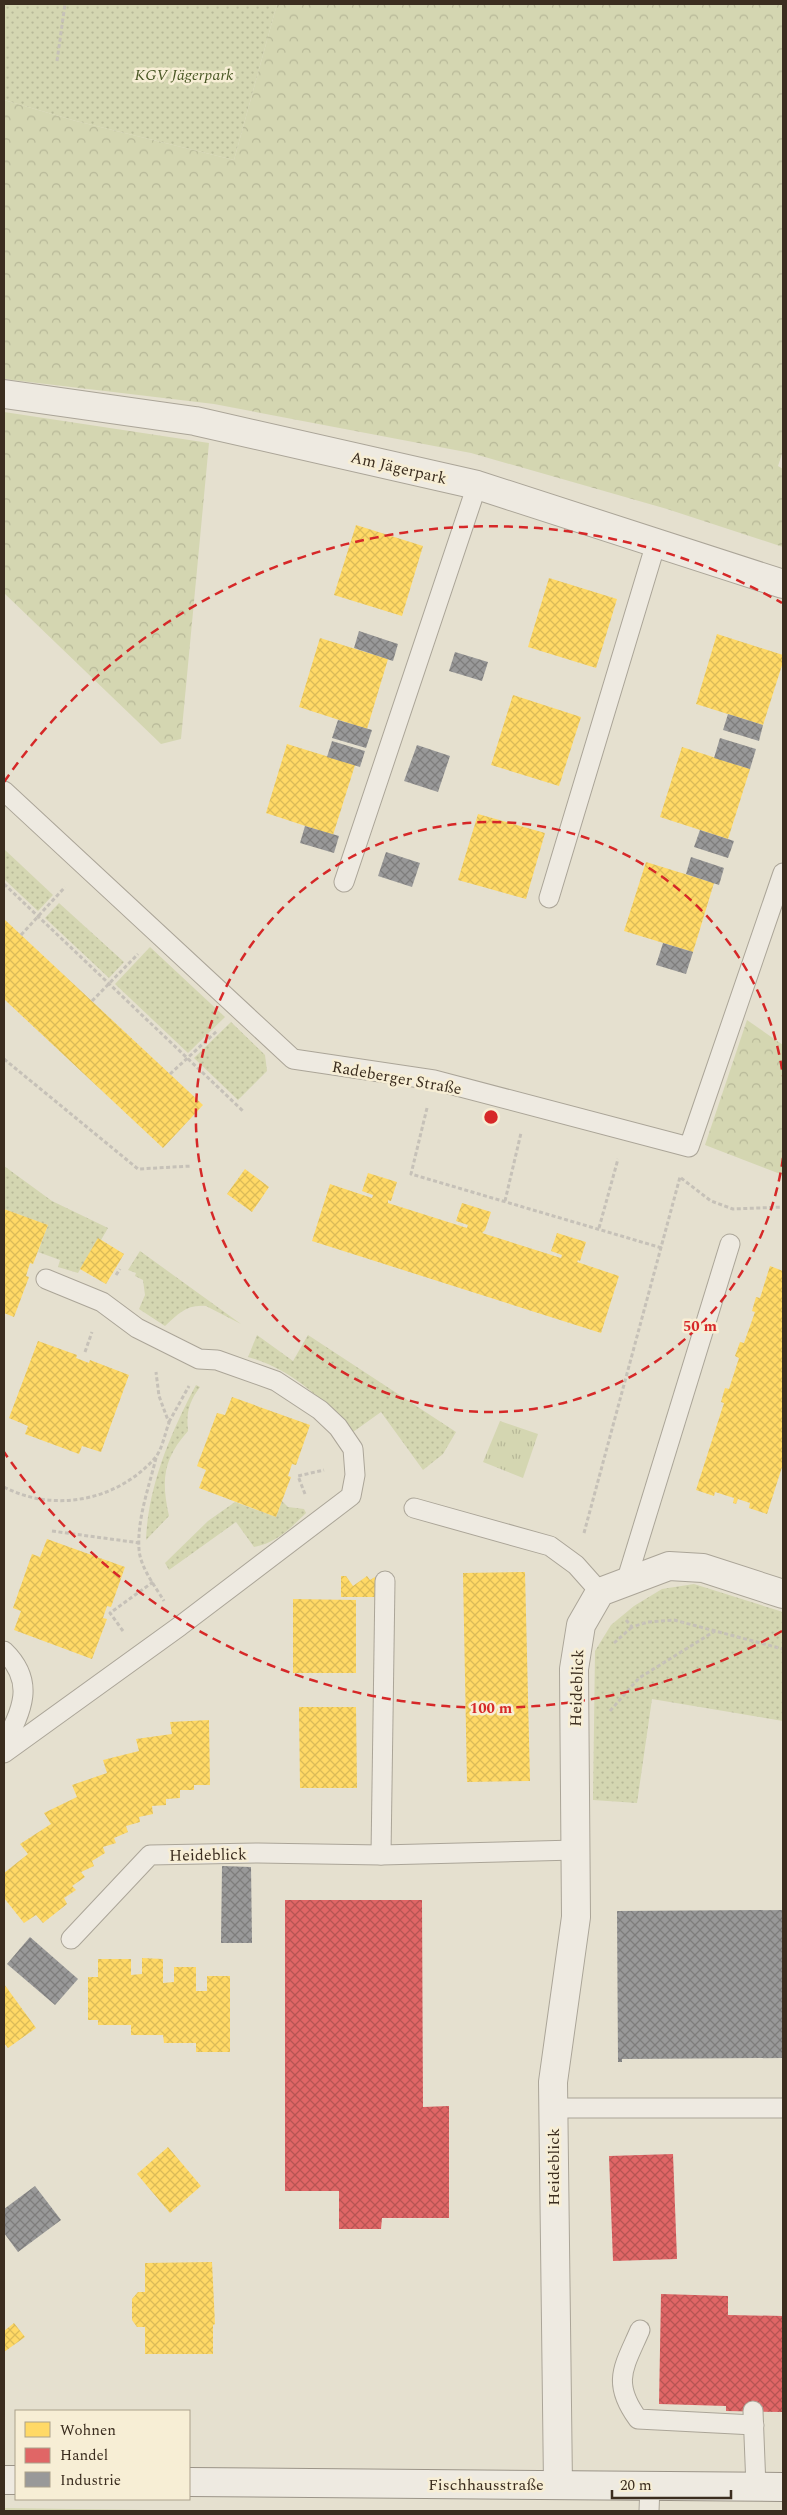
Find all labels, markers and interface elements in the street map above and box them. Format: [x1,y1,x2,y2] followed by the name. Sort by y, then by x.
[135,63,234,87] park label: KGV Jägerpark
[348,445,449,491] street label: Am Jägerpark
[330,1055,464,1101] street label: Radeberger Straße
[482,1108,500,1126] centre of rings
[683,1315,718,1338] text: 50 m
[564,1649,590,1727] street label: Heideblick
[470,1697,513,1720] text: 100 m
[169,1842,247,1868] street label: Heideblick
[542,2128,566,2206] street label: Heideblick
[15,2410,190,2500] legend
[60,2419,116,2442] text: Wohnen
[60,2444,108,2467] text: Handel
[612,2468,731,2500] scale bar
[60,2469,121,2492] text: Industrie
[428,2473,544,2497] street label: Fischhausstraße
[620,2474,652,2497] text: 20 m

